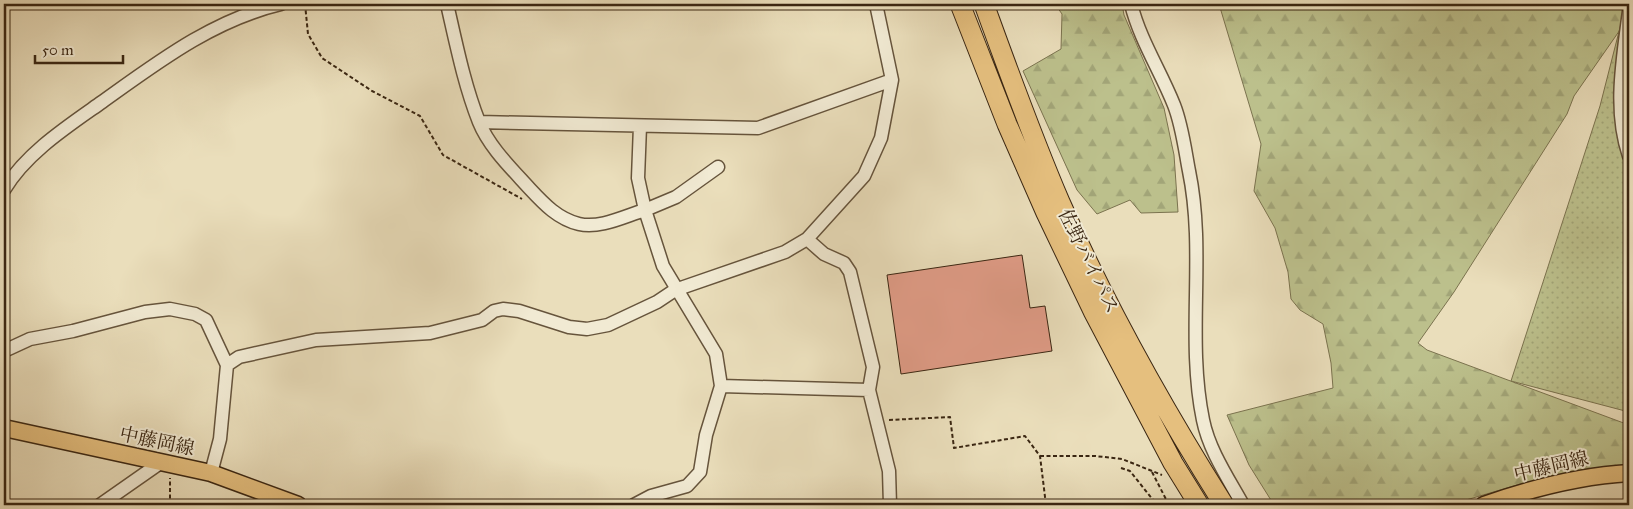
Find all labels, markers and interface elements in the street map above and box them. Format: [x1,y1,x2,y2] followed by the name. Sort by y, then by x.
[35,32,122,64] scale bar
[42,41,74,59] text: 50 m
[1054,205,1124,317] street label: 佐野バイパス
[117,422,197,460] street label: 中藤岡線
[1511,446,1591,486] street label: 中藤岡線

